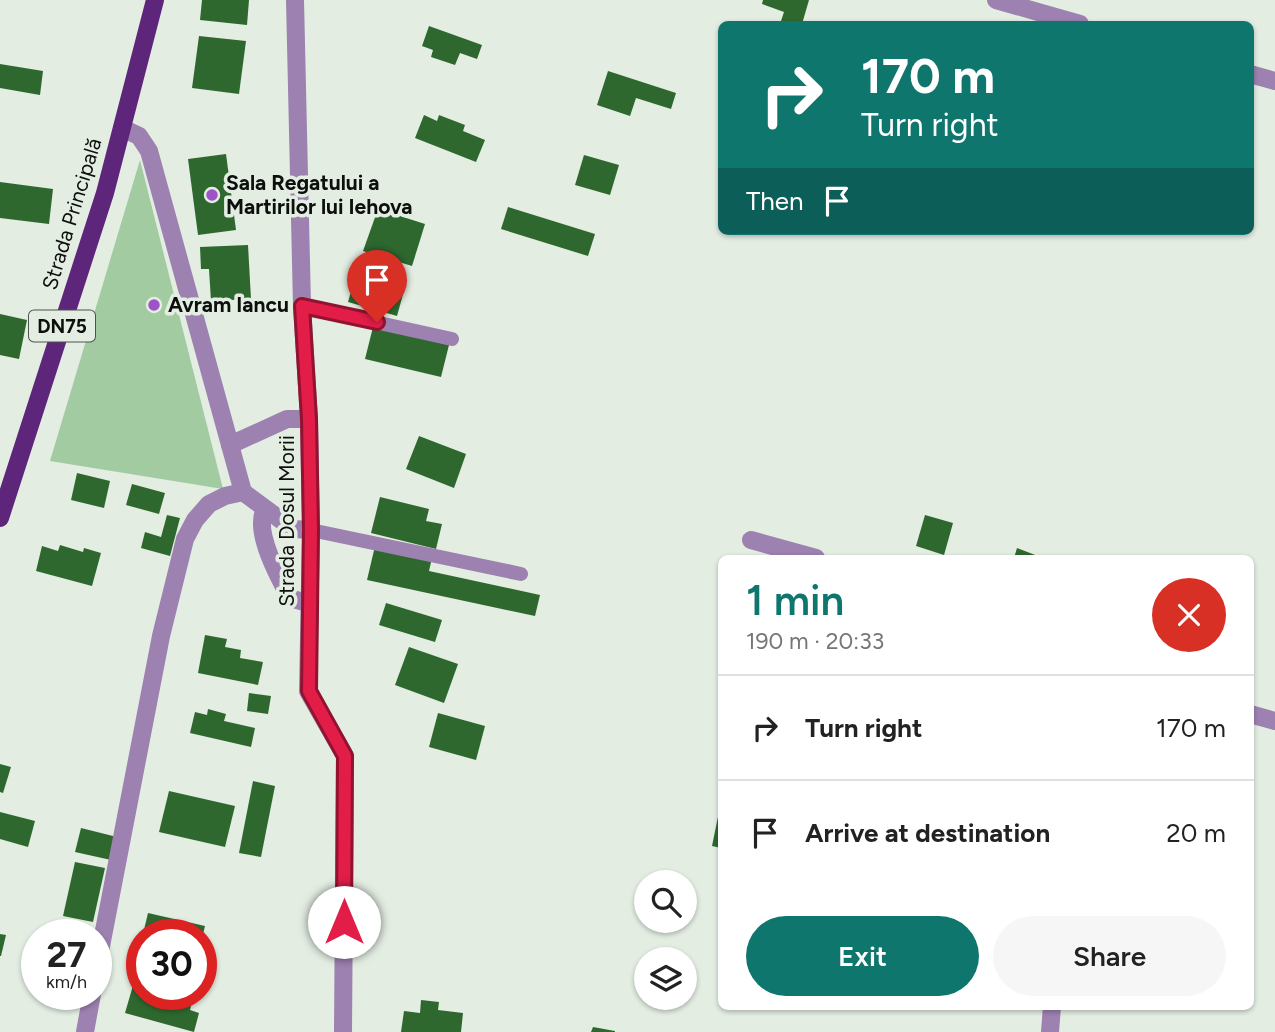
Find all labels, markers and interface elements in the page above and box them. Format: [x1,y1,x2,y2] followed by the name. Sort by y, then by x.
[861,46,995,105] text: 170 m
[746,49,837,140] icon: right
[861,106,999,144] text: Turn right
[37,135,106,293] street label: Strada Principală
[226,170,412,219] place label: Sala Regatului a Martirilor lui Iehova
[818,182,856,220] icon: arrive
[746,185,804,217] text: Then
[204,187,220,203] marker: Sala Regatului a Martirilor lui Iehova
[347,250,407,322] pin
[358,261,396,299] icon: arrive
[168,292,289,317] place label: Avram Iancu
[146,297,162,313] marker: Avram Iancu
[29,310,95,342] road number: DN75
[274,435,299,607] street label: Strada Dosul Morii
[746,575,844,626] text: 1 min
[1152,578,1226,652] button: close
[746,627,884,655] text: 190 m · 20:33
[746,709,784,747] icon: right
[805,712,922,744] text: Turn right
[1156,712,1226,744] text: 170 m
[746,814,784,852] icon: arrive
[805,817,1050,849] text: Arrive at destination
[1166,817,1226,849] text: 20 m
[634,870,697,1010] map controls
[634,870,697,933] button: search
[307,885,381,959] position arrow
[746,916,979,996] button: Exit
[993,916,1226,996] button: Share
[126,919,217,1010] speed limit sign: 30
[47,934,86,976] text: 27
[634,947,697,1010] button: layers
[46,971,87,993] text: km/h

